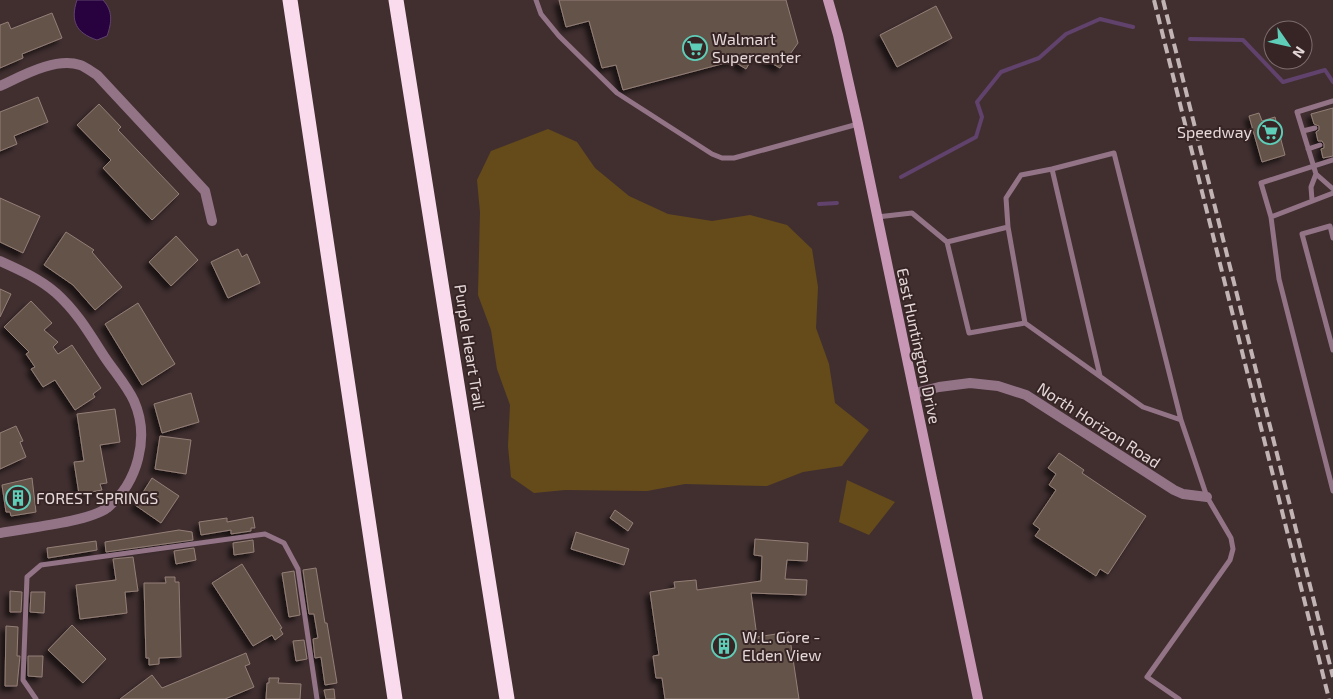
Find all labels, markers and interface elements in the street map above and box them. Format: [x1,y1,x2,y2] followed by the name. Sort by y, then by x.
[1263,20,1313,70] north arrow
[712,29,801,66] place label: Walmart Supercenter
[682,35,708,61] supermarket icon: Walmart Supercenter
[1289,44,1309,61] text: N
[1257,119,1283,145] supermarket icon: Speedway
[1177,122,1253,141] place label: Speedway
[894,266,945,426] street label: East Huntington Drive
[451,283,490,411] street label: Purple Heart Trail
[1034,378,1164,471] street label: North Horizon Road
[5,485,31,511] building icon: FOREST SPRINGS
[36,488,158,507] place label: FOREST SPRINGS
[742,627,821,664] place label: W.L. Gore - Elden View
[711,633,737,659] building icon: W.L. Gore - Elden View

